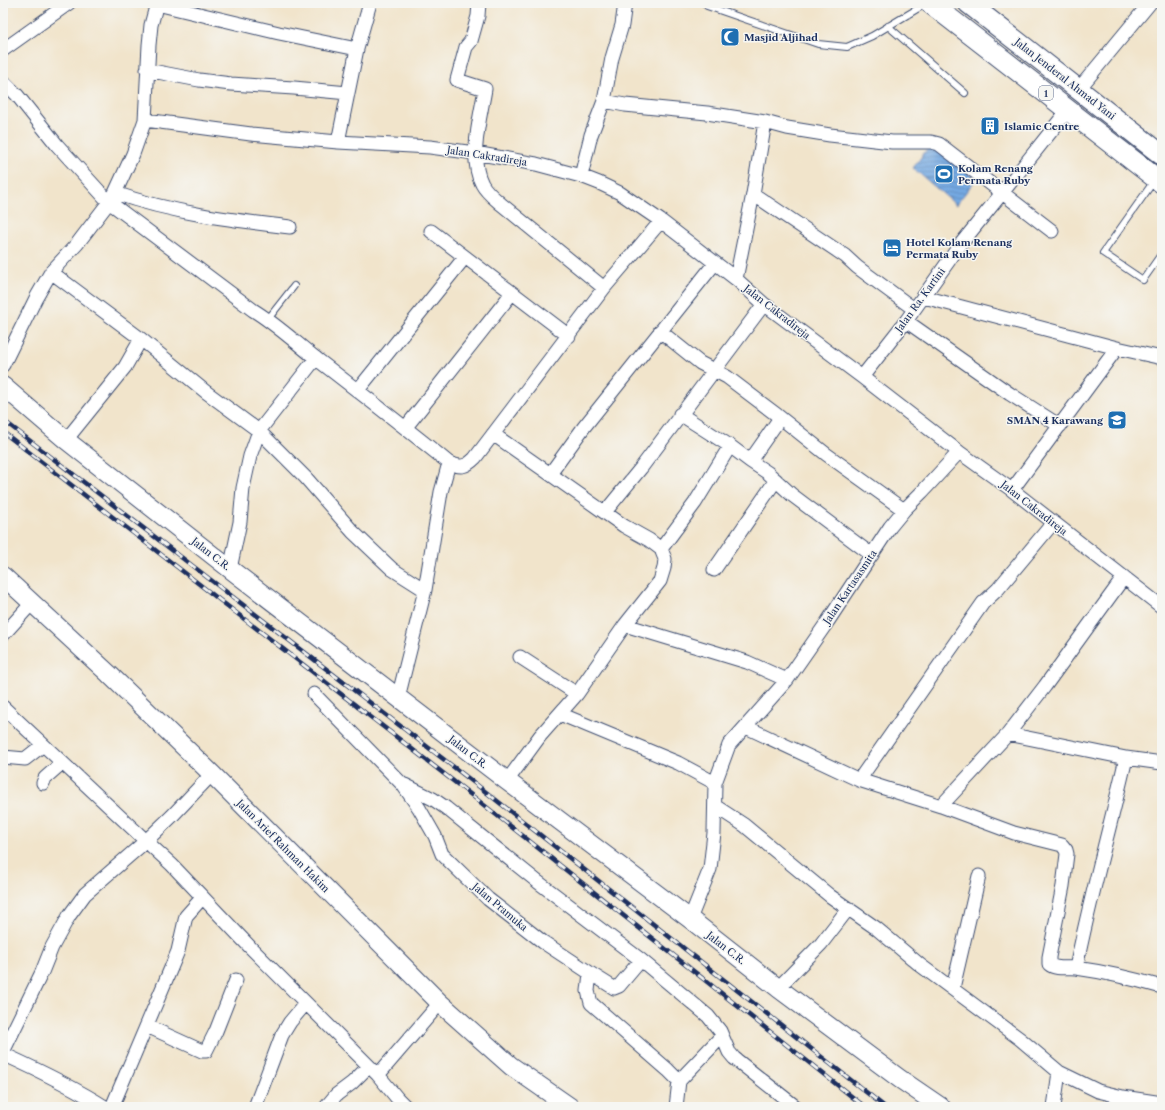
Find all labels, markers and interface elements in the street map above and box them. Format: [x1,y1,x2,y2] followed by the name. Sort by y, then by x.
[719,26,741,48] mosque icon: Masjid Aljihad
[744,31,818,44] place label: Masjid Aljihad
[1010,34,1118,123] street label: Jalan Jenderal Ahmad Yani
[1039,86,1053,100] road number: 1
[979,115,1001,137] building icon: Islamic Centre
[1004,120,1079,133] place label: Islamic Centre
[444,143,529,169] street label: Jalan Cakradireja
[958,162,1033,187] place label: Kolam Renang Permata Ruby
[933,163,955,185] sports icon: Kolam Renang Permata Ruby
[906,236,1012,261] place label: Hotel Kolam Renang Permata Ruby
[881,237,903,259] hotel icon: Hotel Kolam Renang Permata Ruby
[891,265,948,337] street label: Jalan Ra. Kartini
[740,281,813,342] street label: Jalan Cakradireja
[1106,409,1128,431] school or university icon: SMAN 4 Karawang
[1007,414,1103,427] place label: SMAN 4 Karawang
[997,477,1070,538] street label: Jalan Cakradireja
[187,533,233,574] street label: Jalan C.R.
[819,547,880,628] street label: Jalan Kartasasmita
[444,731,490,772] street label: Jalan C.R.
[232,795,333,896] street label: Jalan Arief Rahman Hakim
[468,879,531,934] street label: Jalan Pramuka
[702,927,748,968] street label: Jalan C.R.

